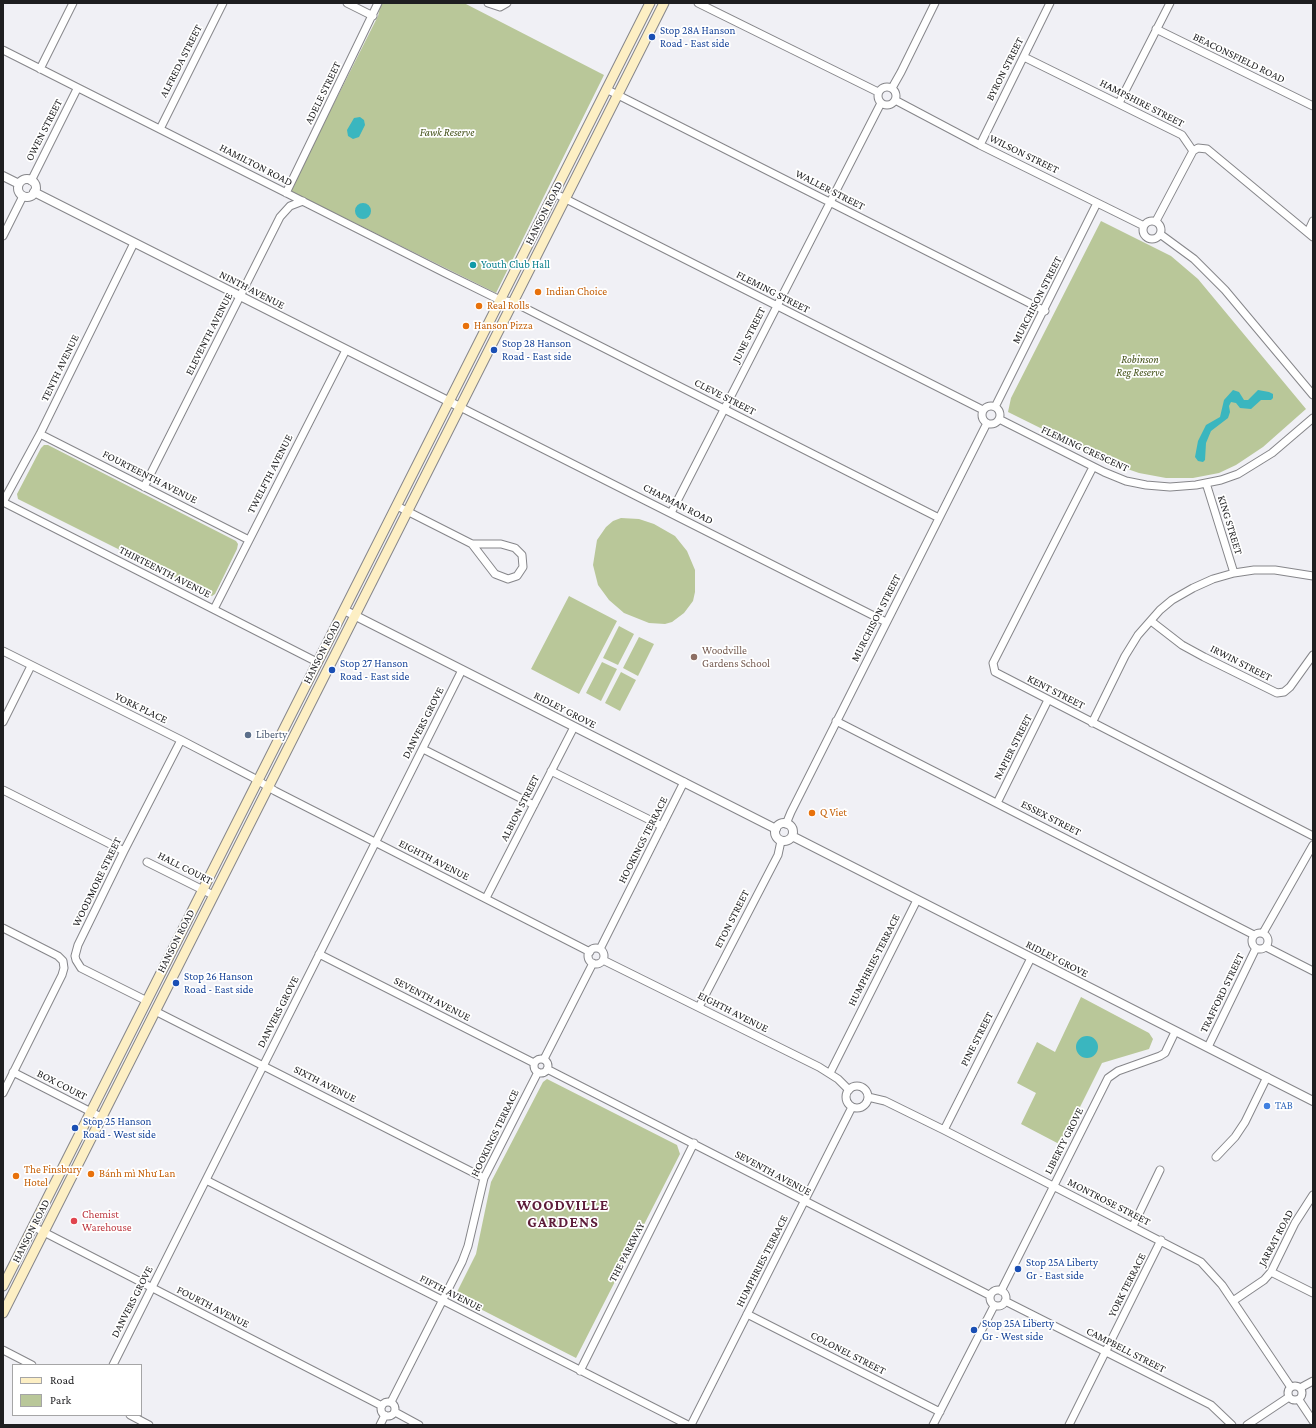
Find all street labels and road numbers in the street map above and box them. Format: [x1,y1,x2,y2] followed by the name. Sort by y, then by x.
[157,22,205,100] street label: ALFREDA STREET
[1191,30,1287,86] street label: BEACONSFIELD ROAD
[983,35,1027,103] street label: BYRON STREET
[302,59,344,127] street label: ADELE STREET
[1098,76,1186,130] street label: HAMPSHIRE STREET
[23,97,65,163] street label: OWEN STREET
[987,131,1061,177] street label: WILSON STREET
[217,141,295,189] street label: HAMILTON ROAD
[793,167,867,213] street label: WALLER STREET
[522,179,566,247] street label: HANSON ROAD
[1009,254,1065,346] street label: MURCHISON STREET
[217,268,287,312] street label: NINTH AVENUE
[734,268,812,316] street label: FLEMING STREET
[183,291,235,377] street label: ELEVENTH AVENUE
[729,305,769,365] street label: JUNE STREET
[38,332,82,404] street label: TENTH AVENUE
[692,376,758,418] street label: CLEVE STREET
[1039,423,1131,475] street label: FLEMING CRESCENT
[244,432,296,516] street label: TWELFTH AVENUE
[100,447,200,507] street label: FOURTEENTH AVENUE
[641,481,715,527] street label: CHAPMAN ROAD
[1215,494,1245,556] street label: KING STREET
[117,543,213,601] street label: THIRTEENTH AVENUE
[848,572,904,664] street label: MURCHISON STREET
[300,618,344,686] street label: HANSON ROAD
[1208,642,1274,684] street label: IRWIN STREET
[1025,672,1087,712] street label: KENT STREET
[399,685,447,761] street label: DANVERS GROVE
[532,689,598,731] street label: RIDLEY GROVE
[112,690,170,726] street label: YORK PLACE
[991,712,1035,782] street label: NAPIER STREET
[498,773,542,843] street label: ALBION STREET
[615,794,671,886] street label: HOOKINGS TERRACE
[1019,797,1083,839] street label: ESSEX STREET
[70,835,124,929] street label: WOODMORE STREET
[397,837,471,883] street label: EIGHTH AVENUE
[156,849,214,887] street label: HALL COURT
[712,888,752,950] street label: ETON STREET
[154,907,198,975] street label: HANSON ROAD
[845,912,903,1008] street label: HUMPHRIES TERRACE
[1024,938,1090,980] street label: RIDLEY GROVE
[1197,951,1247,1035] street label: TRAFFORD STREET
[254,974,302,1050] street label: DANVERS GROVE
[391,974,473,1024] street label: SEVENTH AVENUE
[696,989,770,1035] street label: EIGHTH AVENUE
[958,1010,996,1068] street label: PINE STREET
[291,1063,359,1105] street label: SIXTH AVENUE
[35,1067,89,1103] street label: BOX COURT
[468,1087,522,1179] street label: HOOKINGS TERRACE
[1042,1106,1086,1176] street label: LIBERTY GROVE
[733,1147,813,1199] street label: SEVENTH AVENUE
[1065,1175,1153,1229] street label: MONTROSE STREET
[9,1197,53,1265] street label: HANSON ROAD
[1256,1207,1296,1269] street label: JARRAT ROAD
[733,1213,791,1309] street label: HUMPHRIES TERRACE
[606,1220,648,1284] street label: THE PARKWAY
[1105,1251,1149,1319] street label: YORK TERRACE
[108,1264,156,1340] street label: DANVERS GROVE
[418,1272,484,1314] street label: FIFTH AVENUE
[175,1283,251,1331] street label: FOURTH AVENUE
[1084,1324,1168,1376] street label: CAMPBELL STREET
[808,1328,888,1378] street label: COLONEL STREET

